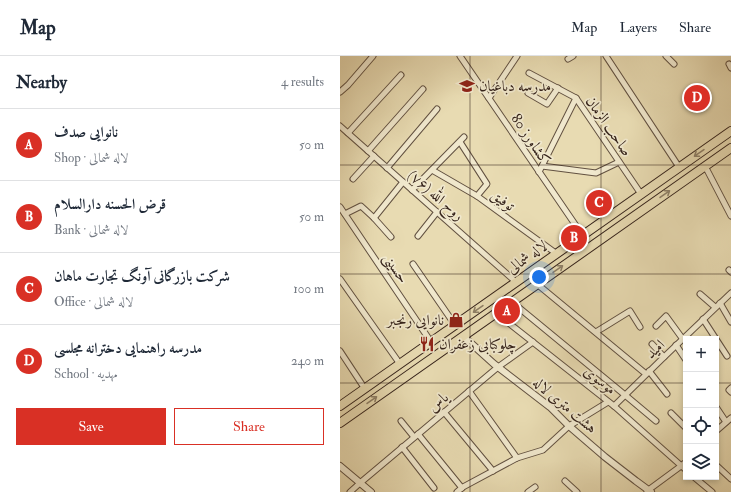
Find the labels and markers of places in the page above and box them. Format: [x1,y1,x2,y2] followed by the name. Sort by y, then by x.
[458,77,476,95] school or university icon: مدرسه دباغیان
[479,77,551,96] place label: مدرسه دباغیان
[684,83,710,113] pin: D
[586,188,612,218] pin: C
[561,223,587,253] pin: B
[494,296,520,326] pin: A
[385,311,444,330] place label: نانوایی رنجبر
[447,311,465,329] shop icon: نانوایی رنجبر
[418,335,436,353] restaurant icon: چلوکبابی زعفران
[439,335,516,355] place label: چلوکبابی زعفران

